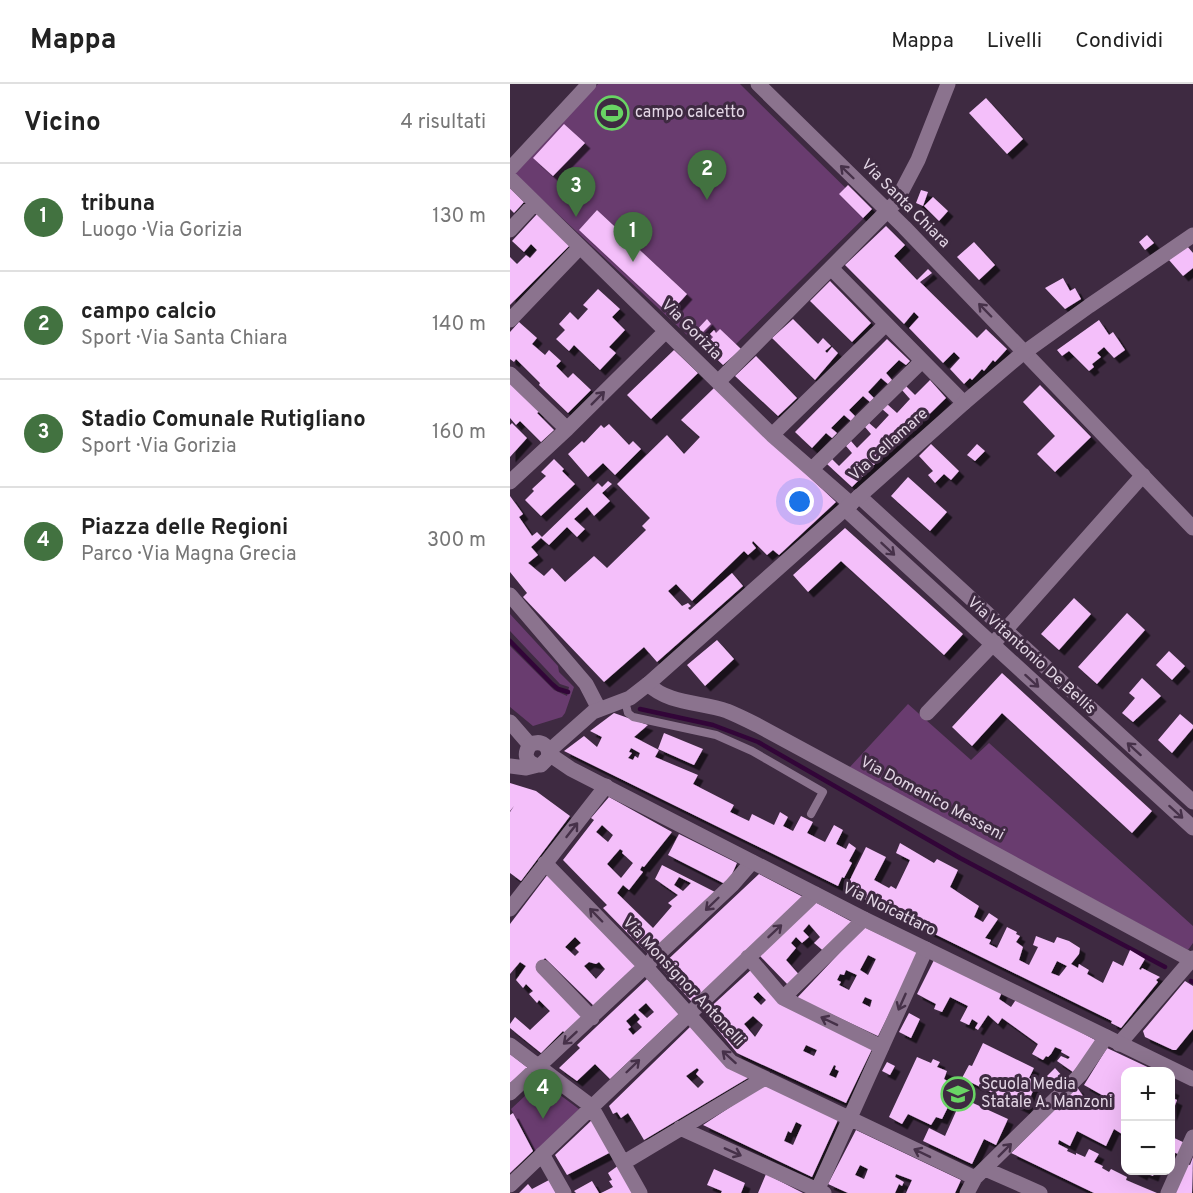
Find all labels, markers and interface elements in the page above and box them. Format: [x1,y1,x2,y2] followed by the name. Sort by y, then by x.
[30,23,116,59] text: Mappa
[891,28,954,55] text: Mappa
[987,28,1042,55] text: Livelli
[1075,28,1163,55] text: Condividi
[594,95,630,131] sports icon: campo calcetto
[635,103,745,123] place label: campo calcetto
[24,107,101,140] text: Vicino
[401,110,486,136] text: 4 risultati
[688,150,726,200] pin: 2
[856,155,954,253] street label: Via Santa Chiara
[840,164,855,179] one-way arrow
[556,168,596,217] pin: 3
[81,191,155,218] text: tribuna
[40,204,48,230] text: 1
[432,204,486,230] text: 130 m
[614,212,652,262] pin: 1
[81,218,242,244] text: Luogo · Via Gorizia
[657,296,725,364] street label: Via Gorizia
[81,299,216,326] text: campo calcio
[978,302,992,317] one-way arrow
[37,312,50,338] text: 2
[432,312,486,338] text: 140 m
[81,326,288,352] text: Sport · Via Santa Chiara
[591,391,605,406] one-way arrow
[845,404,933,486] street label: Via Cellamare
[81,407,366,434] text: Stadio Comunale Rutigliano
[38,420,50,446] text: 3
[432,420,486,446] text: 160 m
[81,434,237,460] text: Sport · Via Gorizia
[785,487,814,516] your location
[81,515,288,542] text: Piazza delle Regioni
[37,528,50,554] text: 4
[427,528,486,554] text: 300 m
[81,542,297,568] text: Parco · Via Magna Grecia
[881,542,896,556] one-way arrow
[962,593,1100,719] street label: Via Vitantonio De Bellis
[1024,674,1039,688] one-way arrow
[1127,742,1142,756] one-way arrow
[856,752,1008,846] street label: Via Domenico Messeni
[1168,805,1183,819] one-way arrow
[565,822,578,838] one-way arrow
[839,879,939,941] street label: Via Noicattaro
[705,897,720,912] one-way arrow
[588,908,603,923] one-way arrow
[618,913,748,1051] street label: Via Monsignor Antonelli
[767,925,782,939] one-way arrow
[896,993,907,1011] one-way arrow
[821,1015,839,1027] one-way arrow
[563,1031,578,1046] one-way arrow
[721,1050,736,1064] one-way arrow
[626,1058,641,1073] one-way arrow
[1121,1067,1175,1175] map controls
[1121,1067,1175,1121] button: +
[524,1070,562,1119] pin: 4
[981,1075,1113,1113] place label: Scuola Media Statale A. Manzoni
[940,1076,976,1112] school or university icon: Scuola Media Statale A. Manzoni
[1121,1121,1175,1175] button: −
[998,1142,1013,1157] one-way arrow
[913,1146,931,1158] one-way arrow
[724,1147,742,1158] one-way arrow

